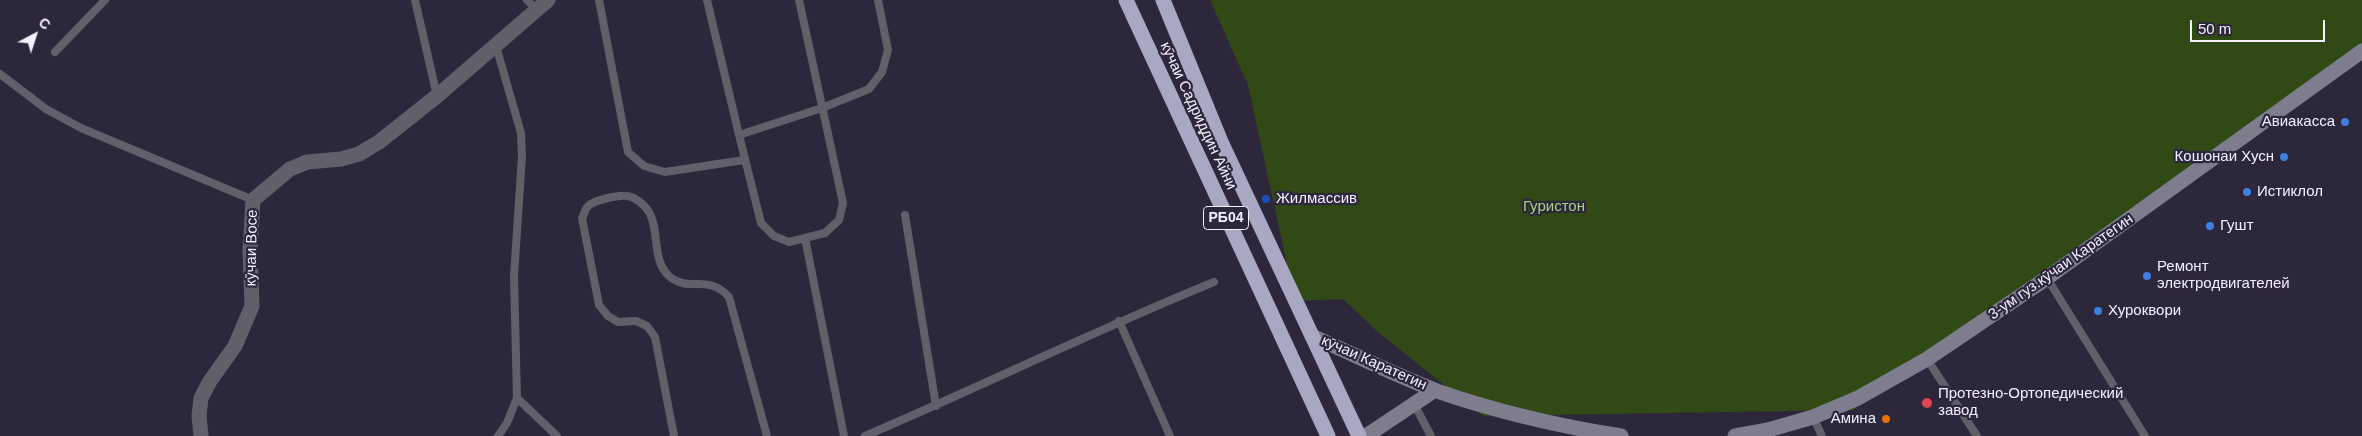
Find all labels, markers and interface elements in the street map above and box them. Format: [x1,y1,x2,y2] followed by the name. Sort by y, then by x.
[10,10,60,60] north arrow
[2192,10,2327,42] scale bar
[36,14,54,33] text: С
[2198,20,2231,37] text: 50 m
[1156,39,1240,193] street label: кӯчаи Садриддин Айни
[2262,113,2335,131] place label: Авиакасса
[2339,116,2351,128] marker: Авиакасса
[2175,148,2274,166] place label: Кошонаи Хусн
[2278,151,2290,163] marker: Кошонаи Хусн
[2257,183,2323,201] place label: Истиклол
[2241,186,2253,198] marker: Истиклол
[1276,190,1357,208] place label: Жилмассив
[1260,193,1272,205] marker: Жилмассив
[1523,198,1585,216] park label: Гуристон
[1204,207,1248,230] road number: РБ04
[242,209,262,287] street label: кӯчаи Восе
[1985,210,2137,324] street label: 3-ум гуз.кӯчаи Каратегин
[2220,217,2254,235] place label: Гушт
[2204,220,2216,232] marker: Гушт
[2157,258,2290,293] place label: Ремонт электродвигателей
[2141,270,2153,282] marker: Ремонт электродвигателей
[2108,302,2181,320] place label: Хуроквори
[2092,305,2104,317] marker: Хуроквори
[1319,332,1429,394] street label: кӯчаи Каратегин
[1938,385,2123,420] place label: Протезно-Ортопедический завод
[1920,396,1934,410] marker: Протезно-Ортопедический завод
[1831,410,1876,428] place label: Амина
[1880,413,1892,425] marker: Амина

